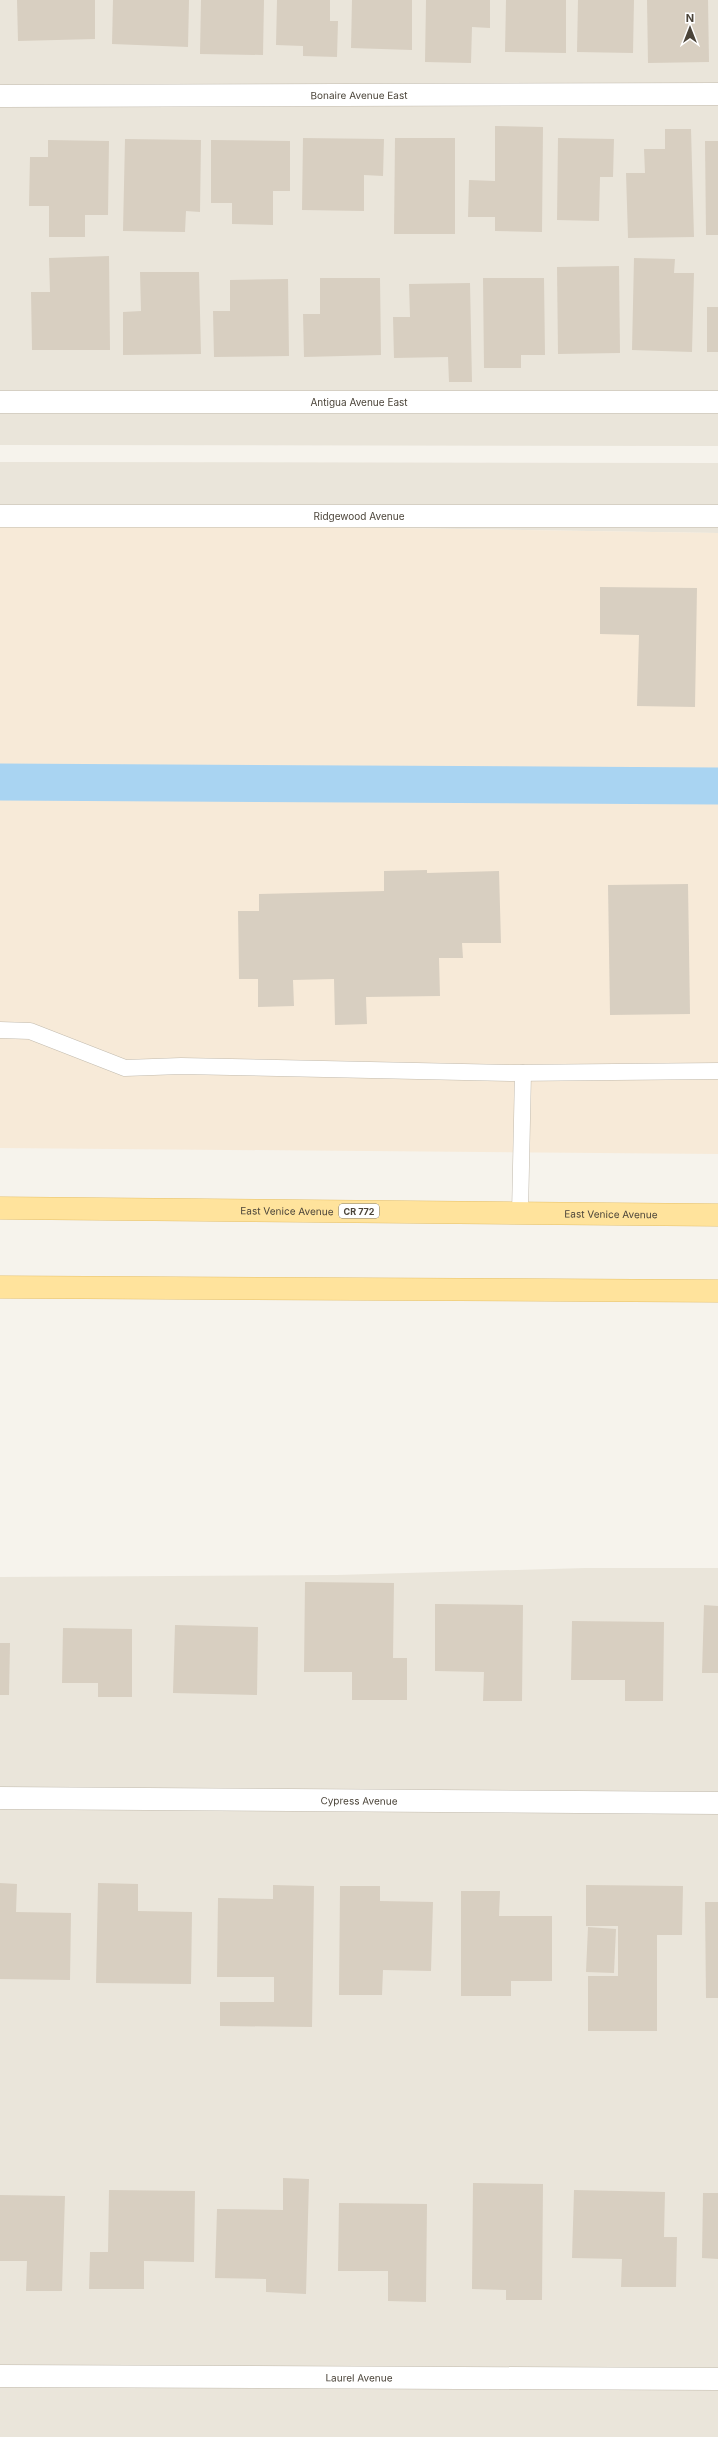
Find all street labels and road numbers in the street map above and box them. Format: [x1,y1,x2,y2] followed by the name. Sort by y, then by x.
[310,89,408,101] street label: Bonaire Avenue East
[310,396,408,408] street label: Antigua Avenue East
[314,510,405,522] street label: Ridgewood Avenue
[240,1204,334,1217] street label: East Venice Avenue
[339,1204,379,1218] road number: CR 772
[564,1208,658,1220] street label: East Venice Avenue
[320,1794,398,1807] street label: Cypress Avenue
[325,2371,393,2384] street label: Laurel Avenue

